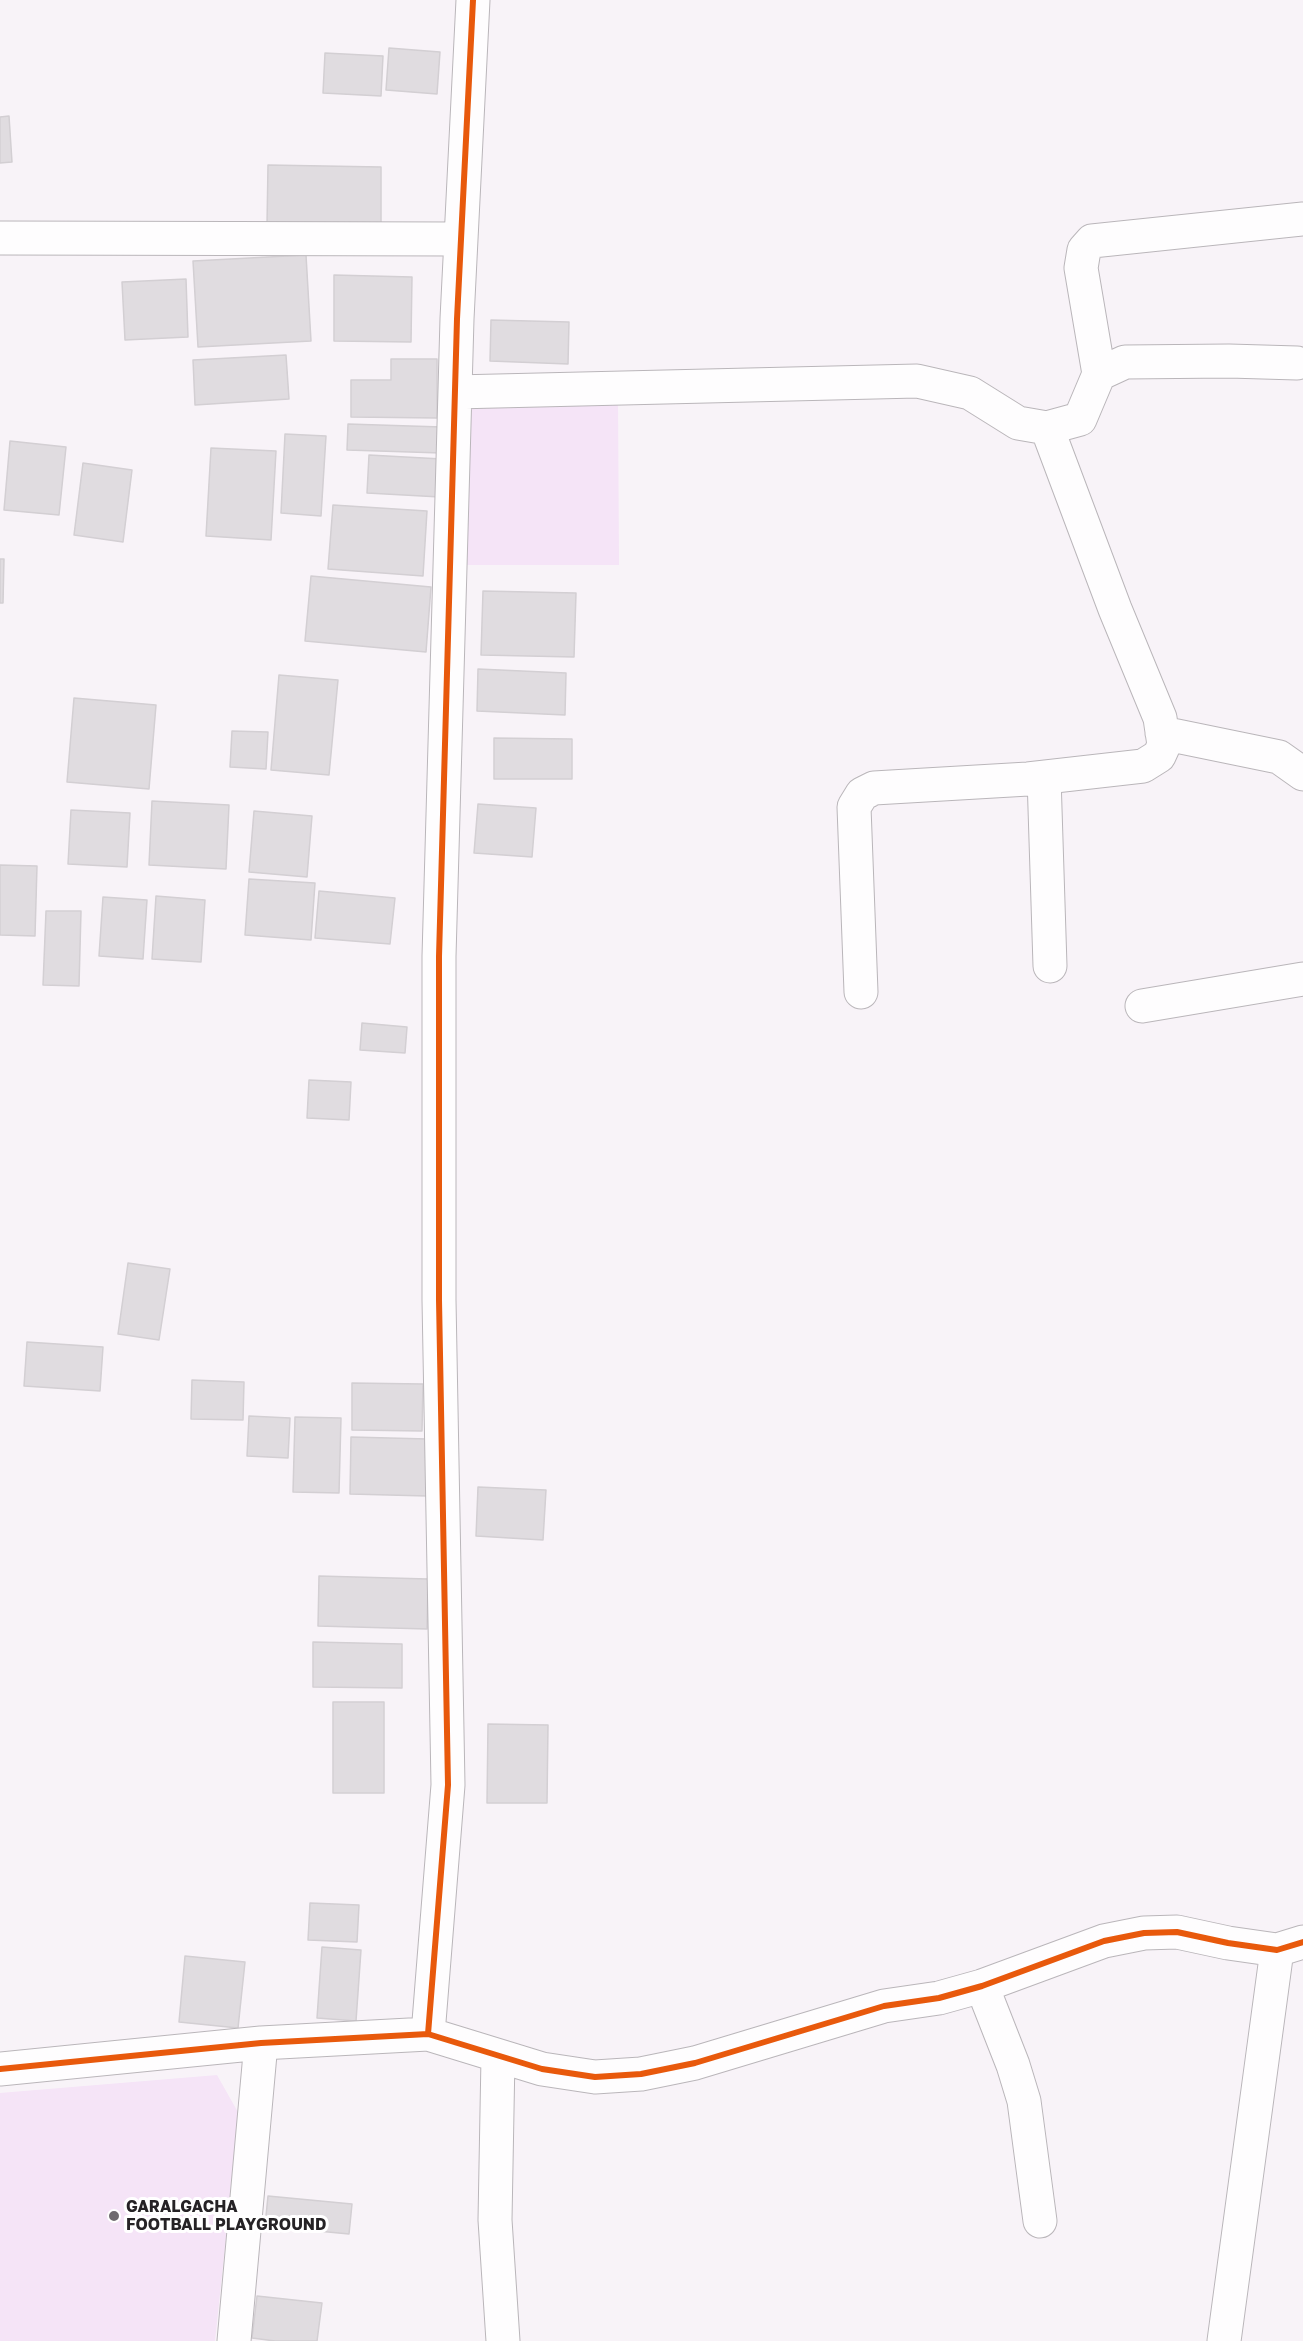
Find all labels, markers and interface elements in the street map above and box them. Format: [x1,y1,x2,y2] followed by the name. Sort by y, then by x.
[126,2197,326,2235] place label: GARALGACHA FOOTBALL PLAYGROUND
[107,2209,121,2223] marker: GARALGACHA FOOTBALL PLAYGROUND

